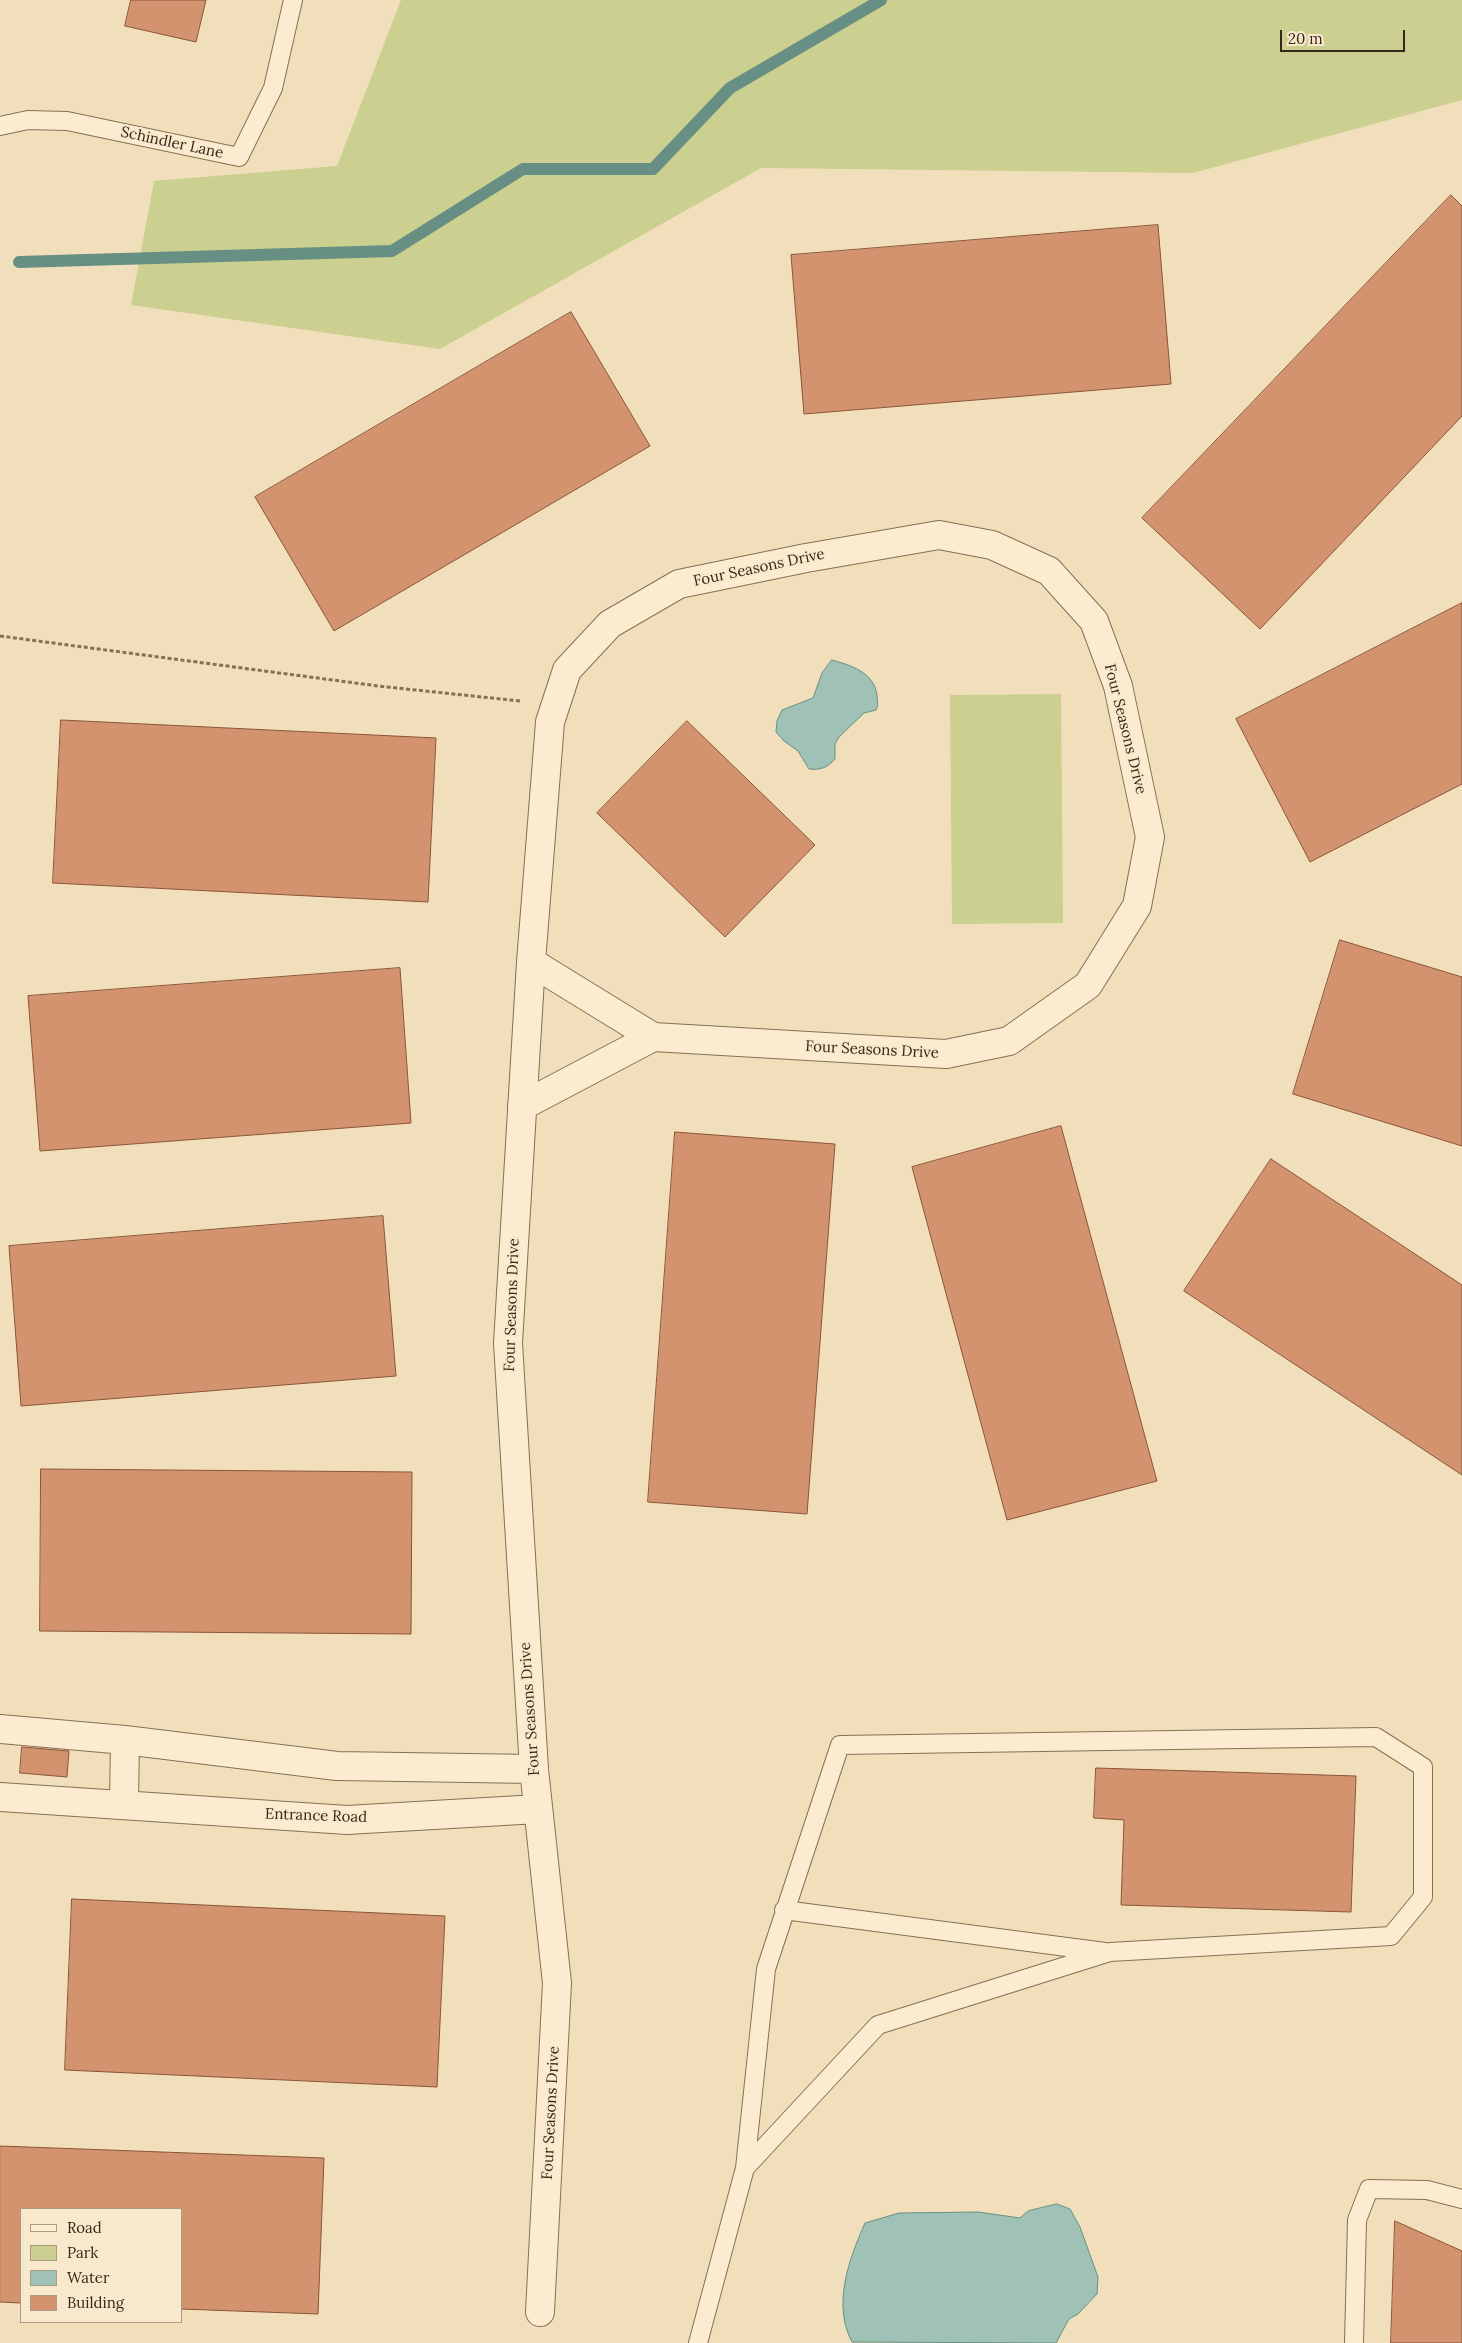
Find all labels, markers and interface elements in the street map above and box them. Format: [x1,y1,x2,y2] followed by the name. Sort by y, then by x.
[1282,20,1407,52] scale bar
[1288,29,1323,48] text: 20 m
[119,123,225,163] street label: Schindler Lane
[692,545,826,591] street label: Four Seasons Drive
[1100,662,1150,796] street label: Four Seasons Drive
[805,1038,939,1062] street label: Four Seasons Drive
[501,1238,523,1372] street label: Four Seasons Drive
[516,1642,544,1776] street label: Four Seasons Drive
[265,1805,367,1827] street label: Entrance Road
[539,2046,563,2180] street label: Four Seasons Drive
[20,2208,182,2323] legend
[67,2218,102,2237] text: Road
[67,2243,98,2262] text: Park
[67,2268,109,2287] text: Water
[67,2293,124,2312] text: Building

